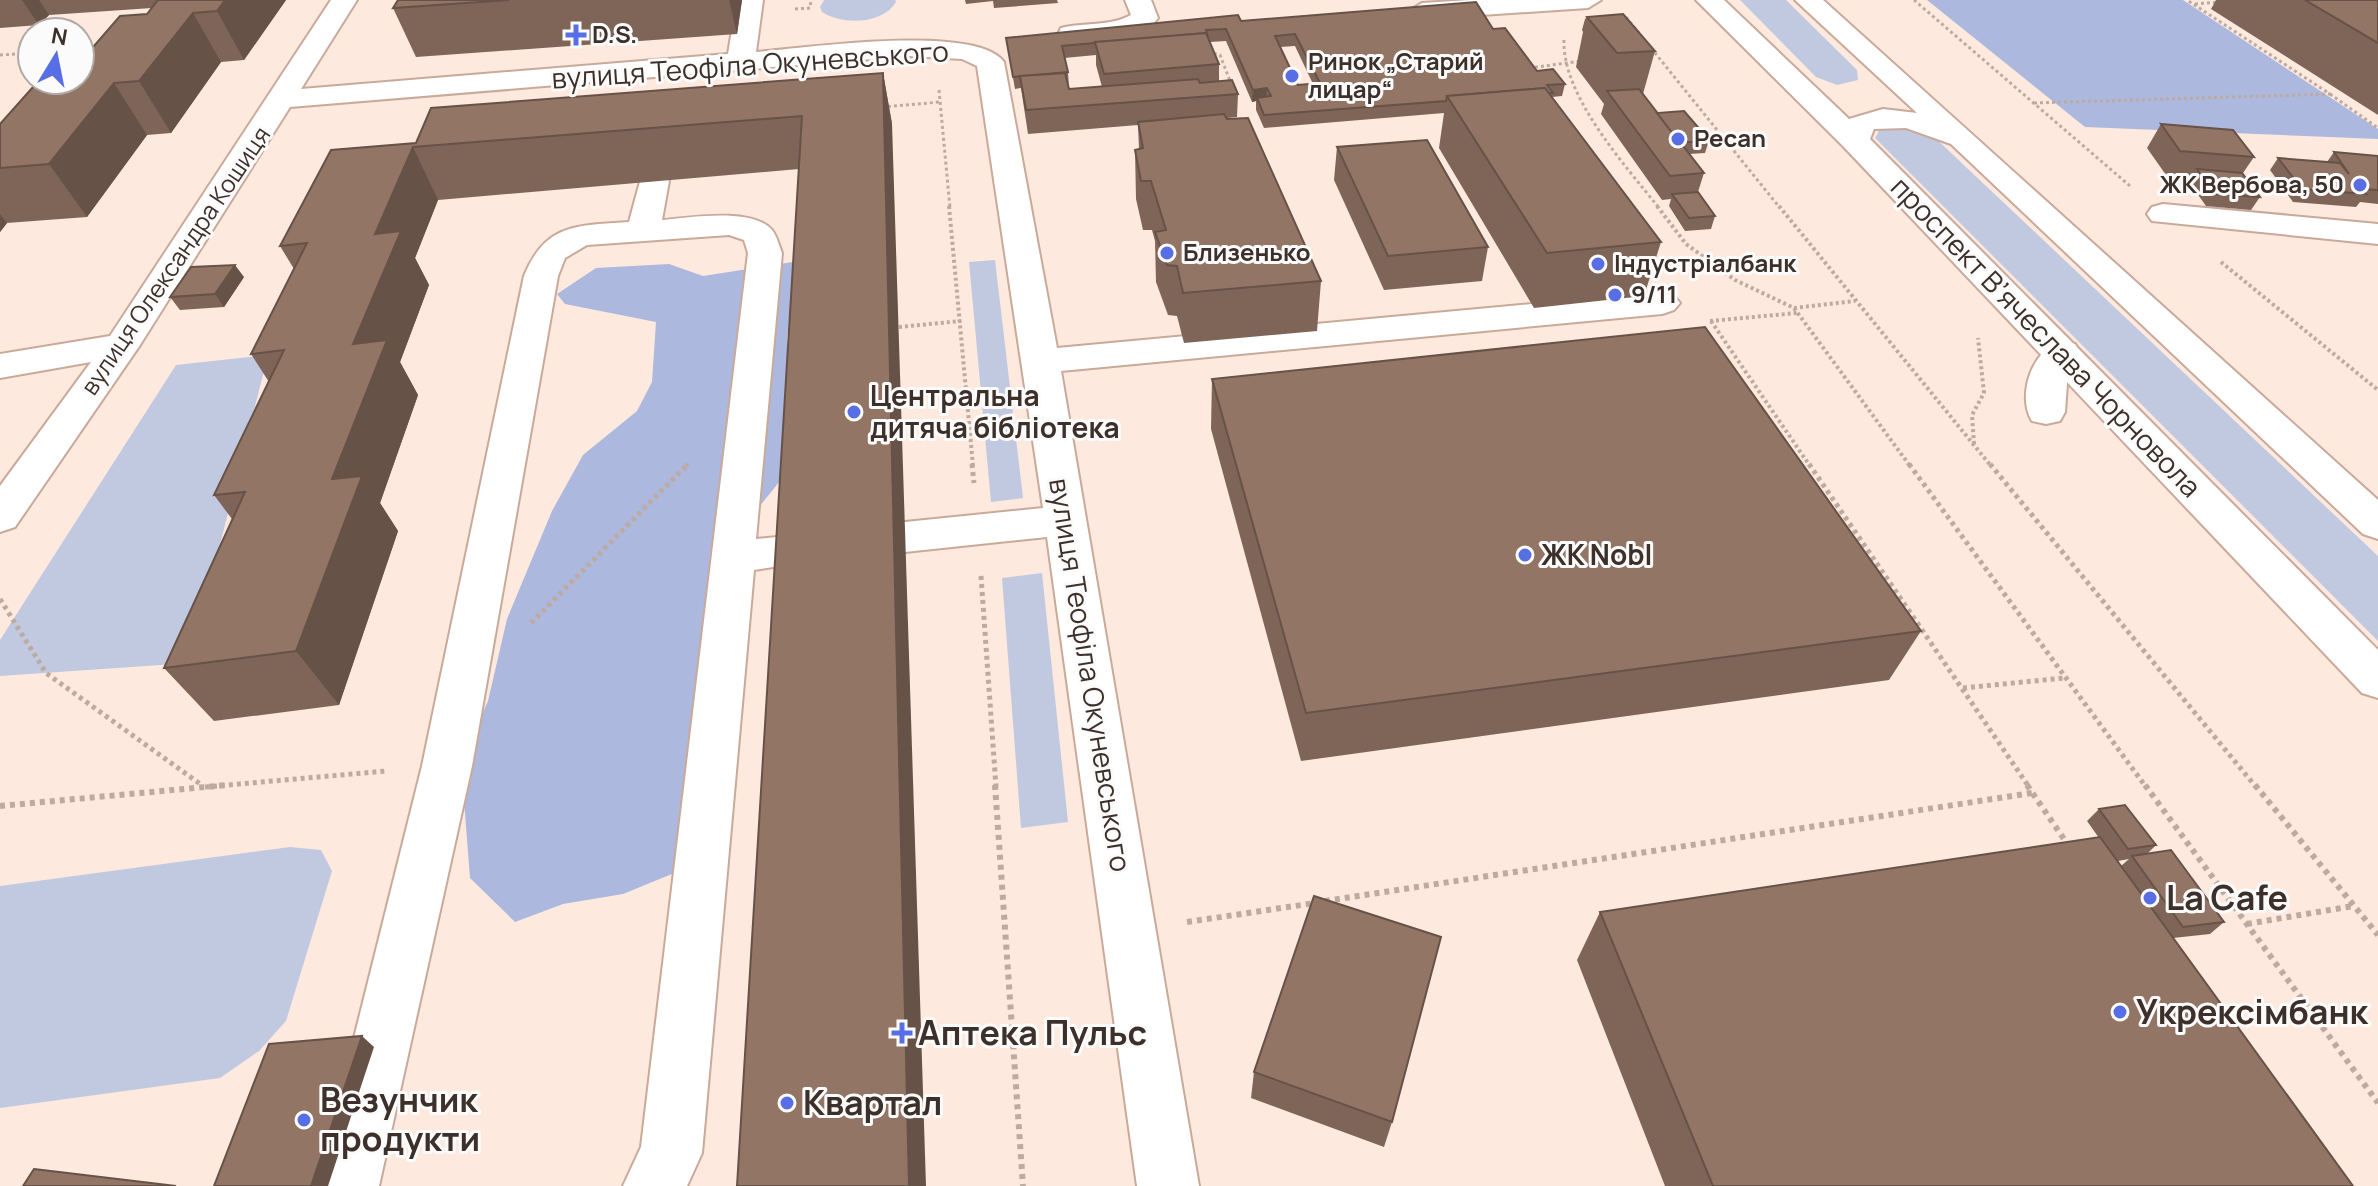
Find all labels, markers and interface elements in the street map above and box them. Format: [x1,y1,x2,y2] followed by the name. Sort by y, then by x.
[16,16,96,96] north arrow
[592,17,637,50] place label: D.S.
[49,20,70,52] text: N
[567,26,585,44] marker: D.S.
[550,31,950,97] street label: вулиця Теофіла Окуневського
[1308,44,1483,105] place label: Ринок „Старий лицар“
[1283,67,1301,85] marker: Ринок „Старий лицар“
[72,119,277,401] street label: вулиця Олександра Кошиця
[1694,121,1766,154] place label: Pecan
[1669,130,1687,148] marker: Pecan
[2159,167,2344,200] place label: ЖК Вербова, 50
[1883,168,2210,505] street label: проспект Вʼячеслава Чорновола
[2351,176,2369,194] marker: ЖК Вербова, 50
[1183,235,1310,268] place label: Близенько
[1158,244,1176,262] marker: Близенько
[1614,246,1797,279] place label: Індустріалбанк
[1589,255,1607,273] marker: Індустріалбанк
[1631,277,1677,310] place label: 9/11
[1606,286,1624,304] marker: 9/11
[870,376,1120,446] place label: Центральна дитяча бібліотека
[845,403,863,421] marker: Центральна дитяча бібліотека
[1041,475,1141,874] street label: вулиця Теофіла Окуневського
[1541,535,1652,573] place label: ЖК Nobl
[1516,546,1534,564] marker: ЖК Nobl
[2166,874,2288,920] place label: La Cafe
[2141,889,2159,907] marker: La Cafe
[2136,988,2369,1034] place label: Укрексімбанк
[2111,1003,2129,1021] marker: Укрексімбанк
[918,1009,1147,1055] place label: Аптека Пульс
[893,1024,911,1042] marker: Аптека Пульс
[320,1076,480,1161] place label: Везунчик продукти
[803,1079,942,1125] place label: Квартал
[778,1094,796,1112] marker: Квартал
[295,1111,313,1129] marker: Везунчик продукти

